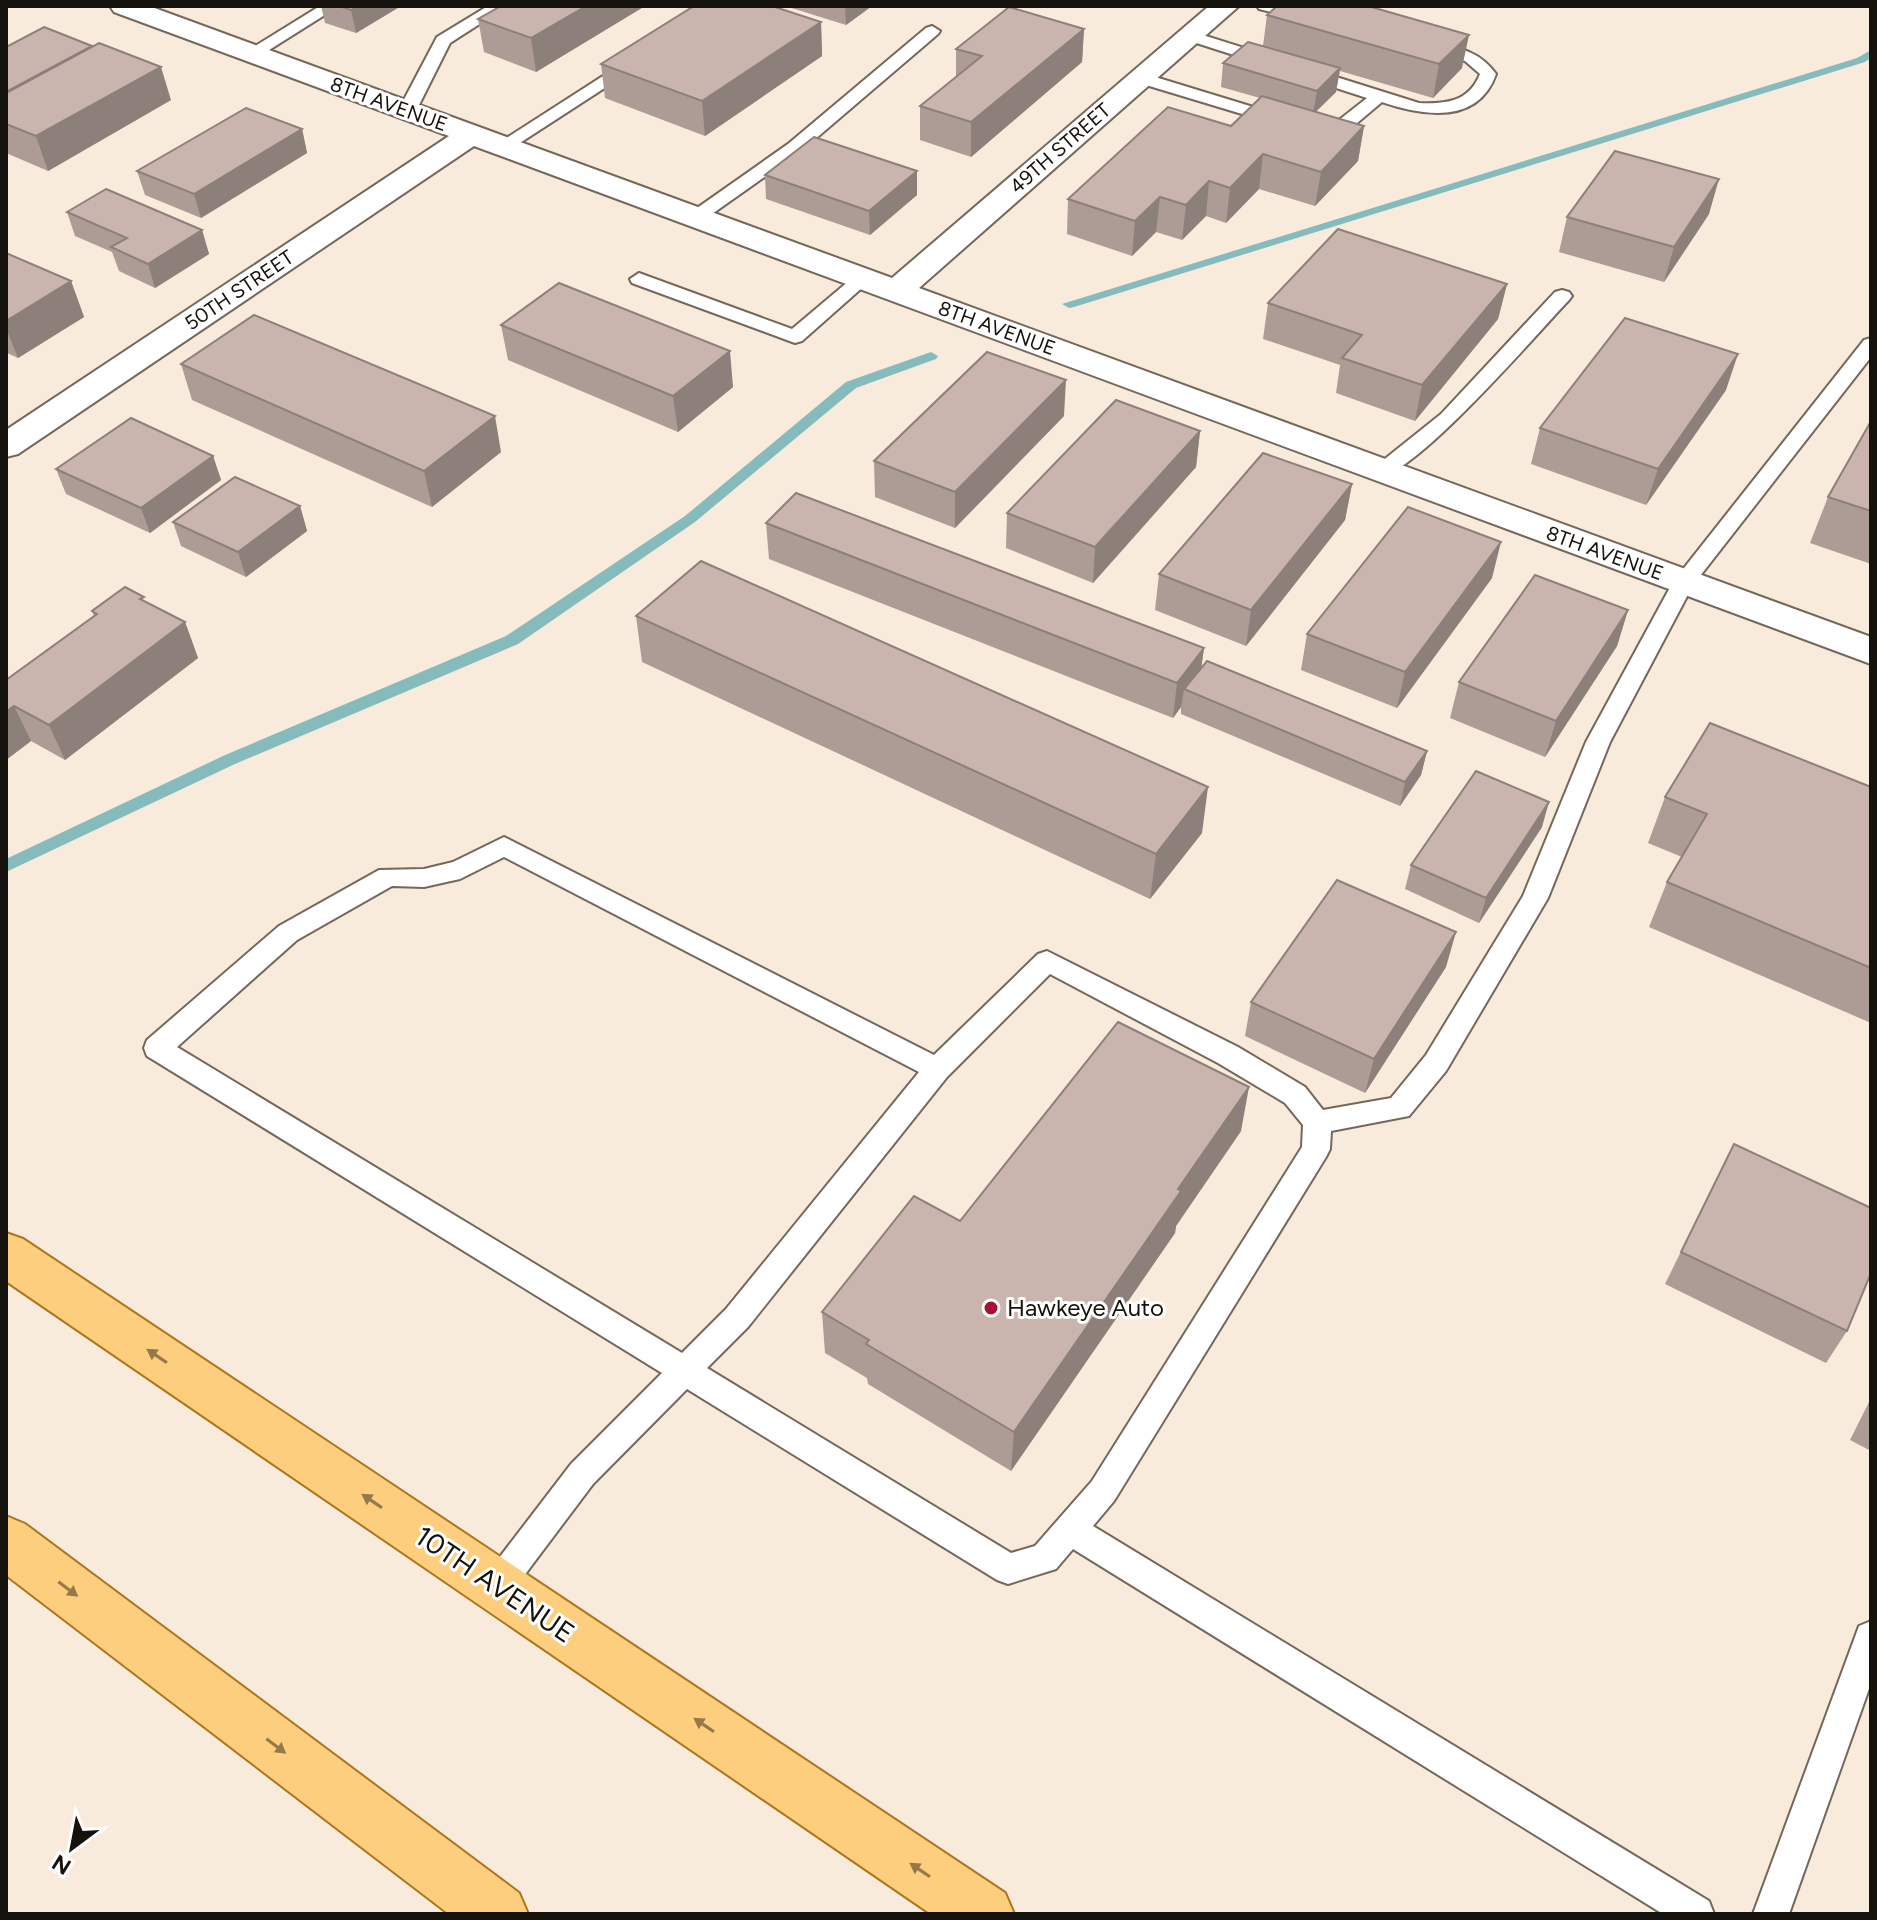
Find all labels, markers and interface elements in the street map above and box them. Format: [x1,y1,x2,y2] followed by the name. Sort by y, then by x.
[327,72,451,136] street label: 8TH AVENUE
[1005,98,1115,198] street label: 49TH STREET
[180,245,298,335] street label: 50TH STREET
[935,296,1059,360] street label: 8TH AVENUE
[1543,521,1667,585] street label: 8TH AVENUE
[1007,1293,1164,1322] place label: Hawkeye Auto
[982,1299,1000,1317] marker: Hawkeye Auto
[146,1349,167,1364] one-way arrow
[362,1494,383,1509] one-way arrow
[409,1518,581,1650] street label: 10TH AVENUE
[58,1580,78,1596] one-way arrow
[693,1718,715,1733] one-way arrow
[265,1737,286,1753] one-way arrow
[32,1808,112,1888] north arrow
[47,1849,76,1880] text: N
[909,1863,930,1878] one-way arrow

